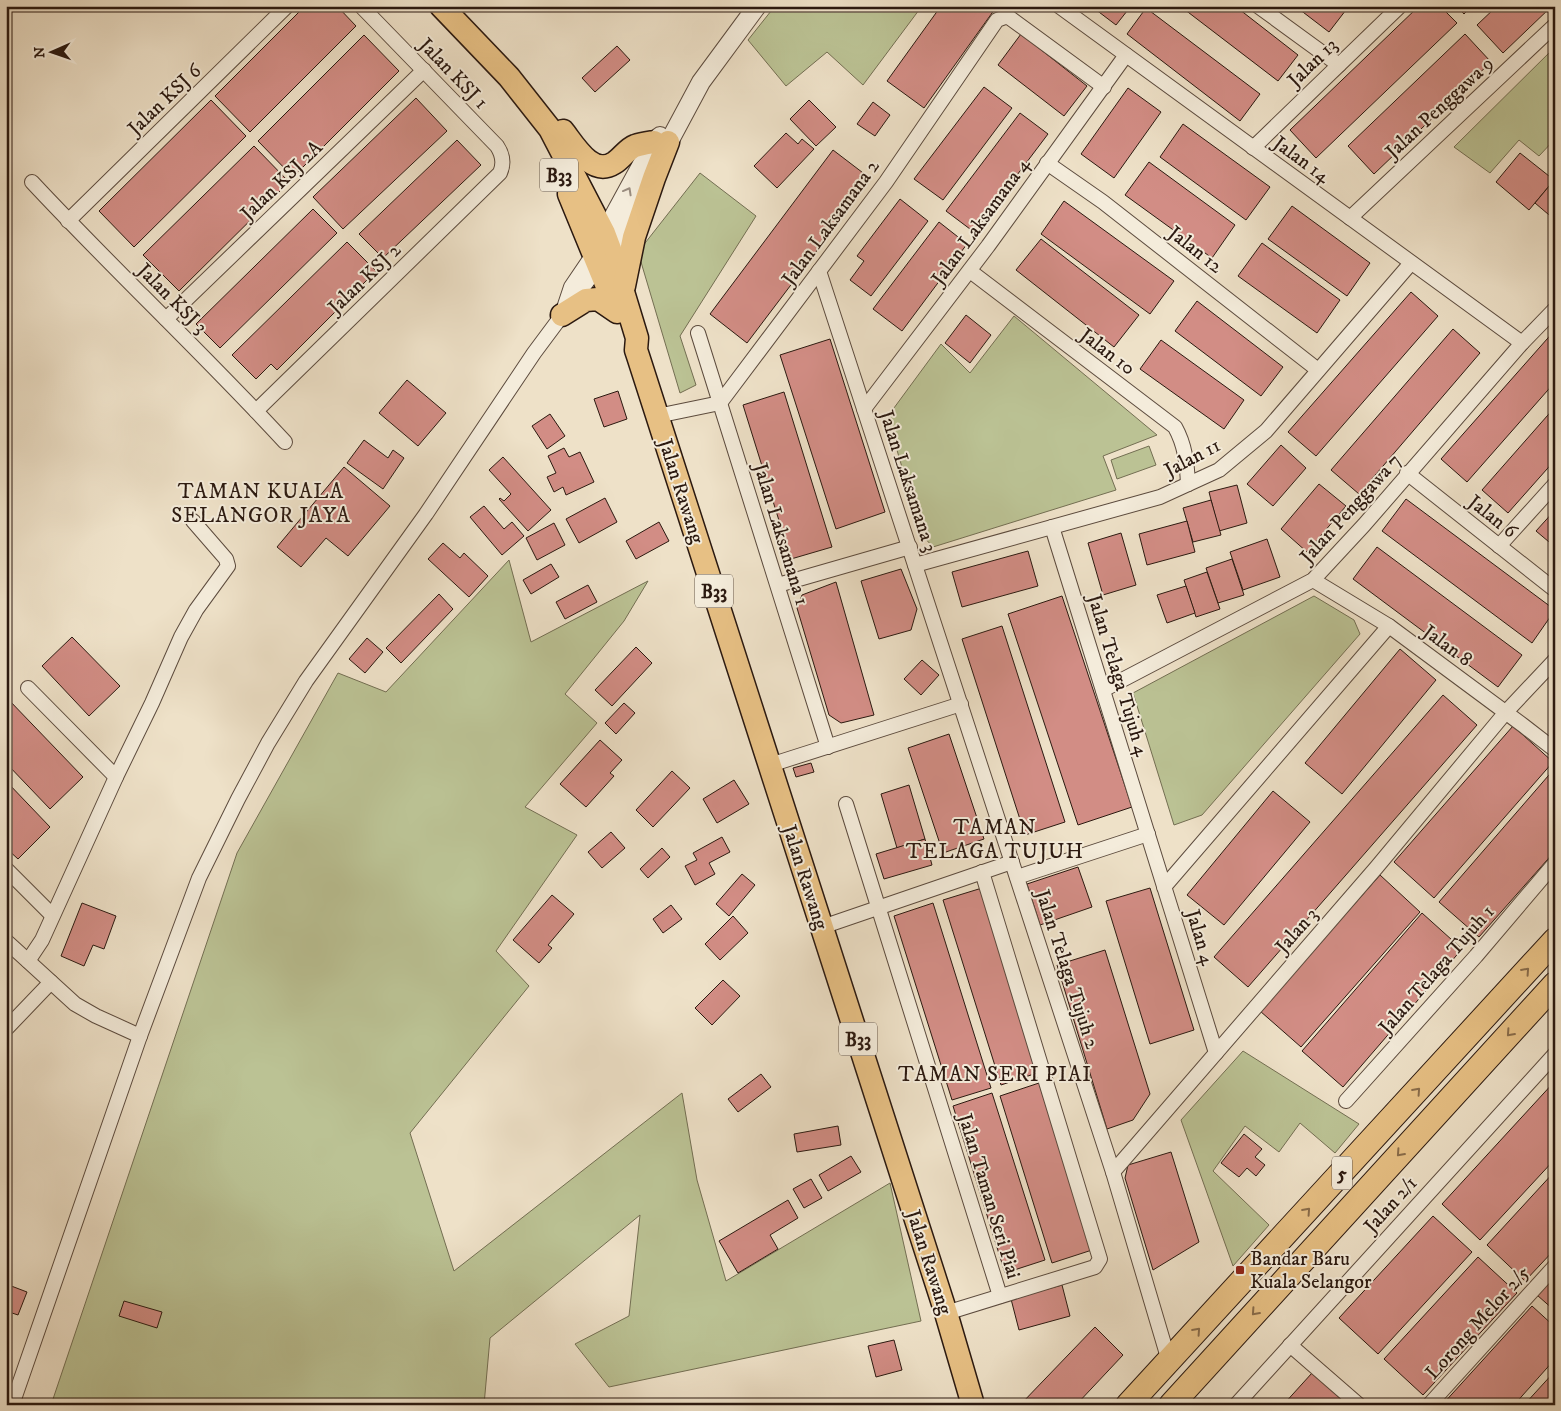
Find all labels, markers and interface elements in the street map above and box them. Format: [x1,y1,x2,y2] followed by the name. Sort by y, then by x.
[28,28,78,78] north arrow
[411,32,493,115] street label: Jalan KSJ 1
[1281,33,1343,94] street label: Jalan 13
[31,46,49,58] text: N
[1379,52,1499,166] street label: Jalan Penggawa 9
[122,59,207,143] street label: Jalan KSJ 6
[1266,130,1335,189] street label: Jalan 14
[234,136,329,228] street label: Jalan KSJ 2A
[925,153,1036,292] street label: Jalan Laksamana 4
[776,155,885,292] street label: Jalan Laksamana 2
[540,158,578,192] road number: B33
[621,187,631,196] one-way arrow
[1161,220,1228,279] street label: Jalan 12
[322,238,407,321] street label: Jalan KSJ 2
[130,257,212,340] street label: Jalan KSJ 3
[1073,322,1140,381] street label: Jalan 10
[872,406,942,555] street label: Jalan Laksamana 3
[1159,433,1225,484] street label: Jalan 11
[651,434,709,547] street label: Jalan Rawang
[1294,449,1407,571] street label: Jalan Penggawa 7
[746,458,814,609] street label: Jalan Laksamana 1
[171,479,351,529] district label: TAMAN KUALA SELANGOR JAYA
[1461,489,1522,545] street label: Jalan 6
[695,574,733,608] road number: B33
[1080,590,1154,760] street label: Jalan Telaga Tujuh 4
[1416,619,1477,673] street label: Jalan 8
[906,815,1084,865] district label: TAMAN TELAGA TUJUH
[775,820,833,933] street label: Jalan Rawang
[1028,885,1104,1052] street label: Jalan Telaga Tujuh 2
[1373,900,1500,1041] street label: Jalan Telaga Tujuh 1
[1269,903,1324,961] street label: Jalan 3
[1179,905,1220,969] street label: Jalan 4
[1520,967,1529,976] one-way arrow
[839,1022,877,1056] road number: B33
[1507,1028,1516,1037] one-way arrow
[898,1062,1092,1088] district label: TAMAN SERI PIAI
[1411,1087,1420,1096] one-way arrow
[951,1109,1026,1282] street label: Jalan Taman Seri Piai
[1397,1148,1406,1157] one-way arrow
[1332,1156,1352,1190] road number: 5
[1358,1171,1423,1240] street label: Jalan 2/1
[899,1205,957,1318] street label: Jalan Rawang
[1301,1207,1310,1216] one-way arrow
[1250,1247,1372,1295] place label: Bandar Baru Kuala Selangor
[1420,1261,1536,1385] street label: Lorong Melor 2/5
[1234,1264,1246,1276] marker: Bandar Baru Kuala Selangor
[1252,1306,1261,1315] one-way arrow
[1191,1327,1200,1336] one-way arrow

